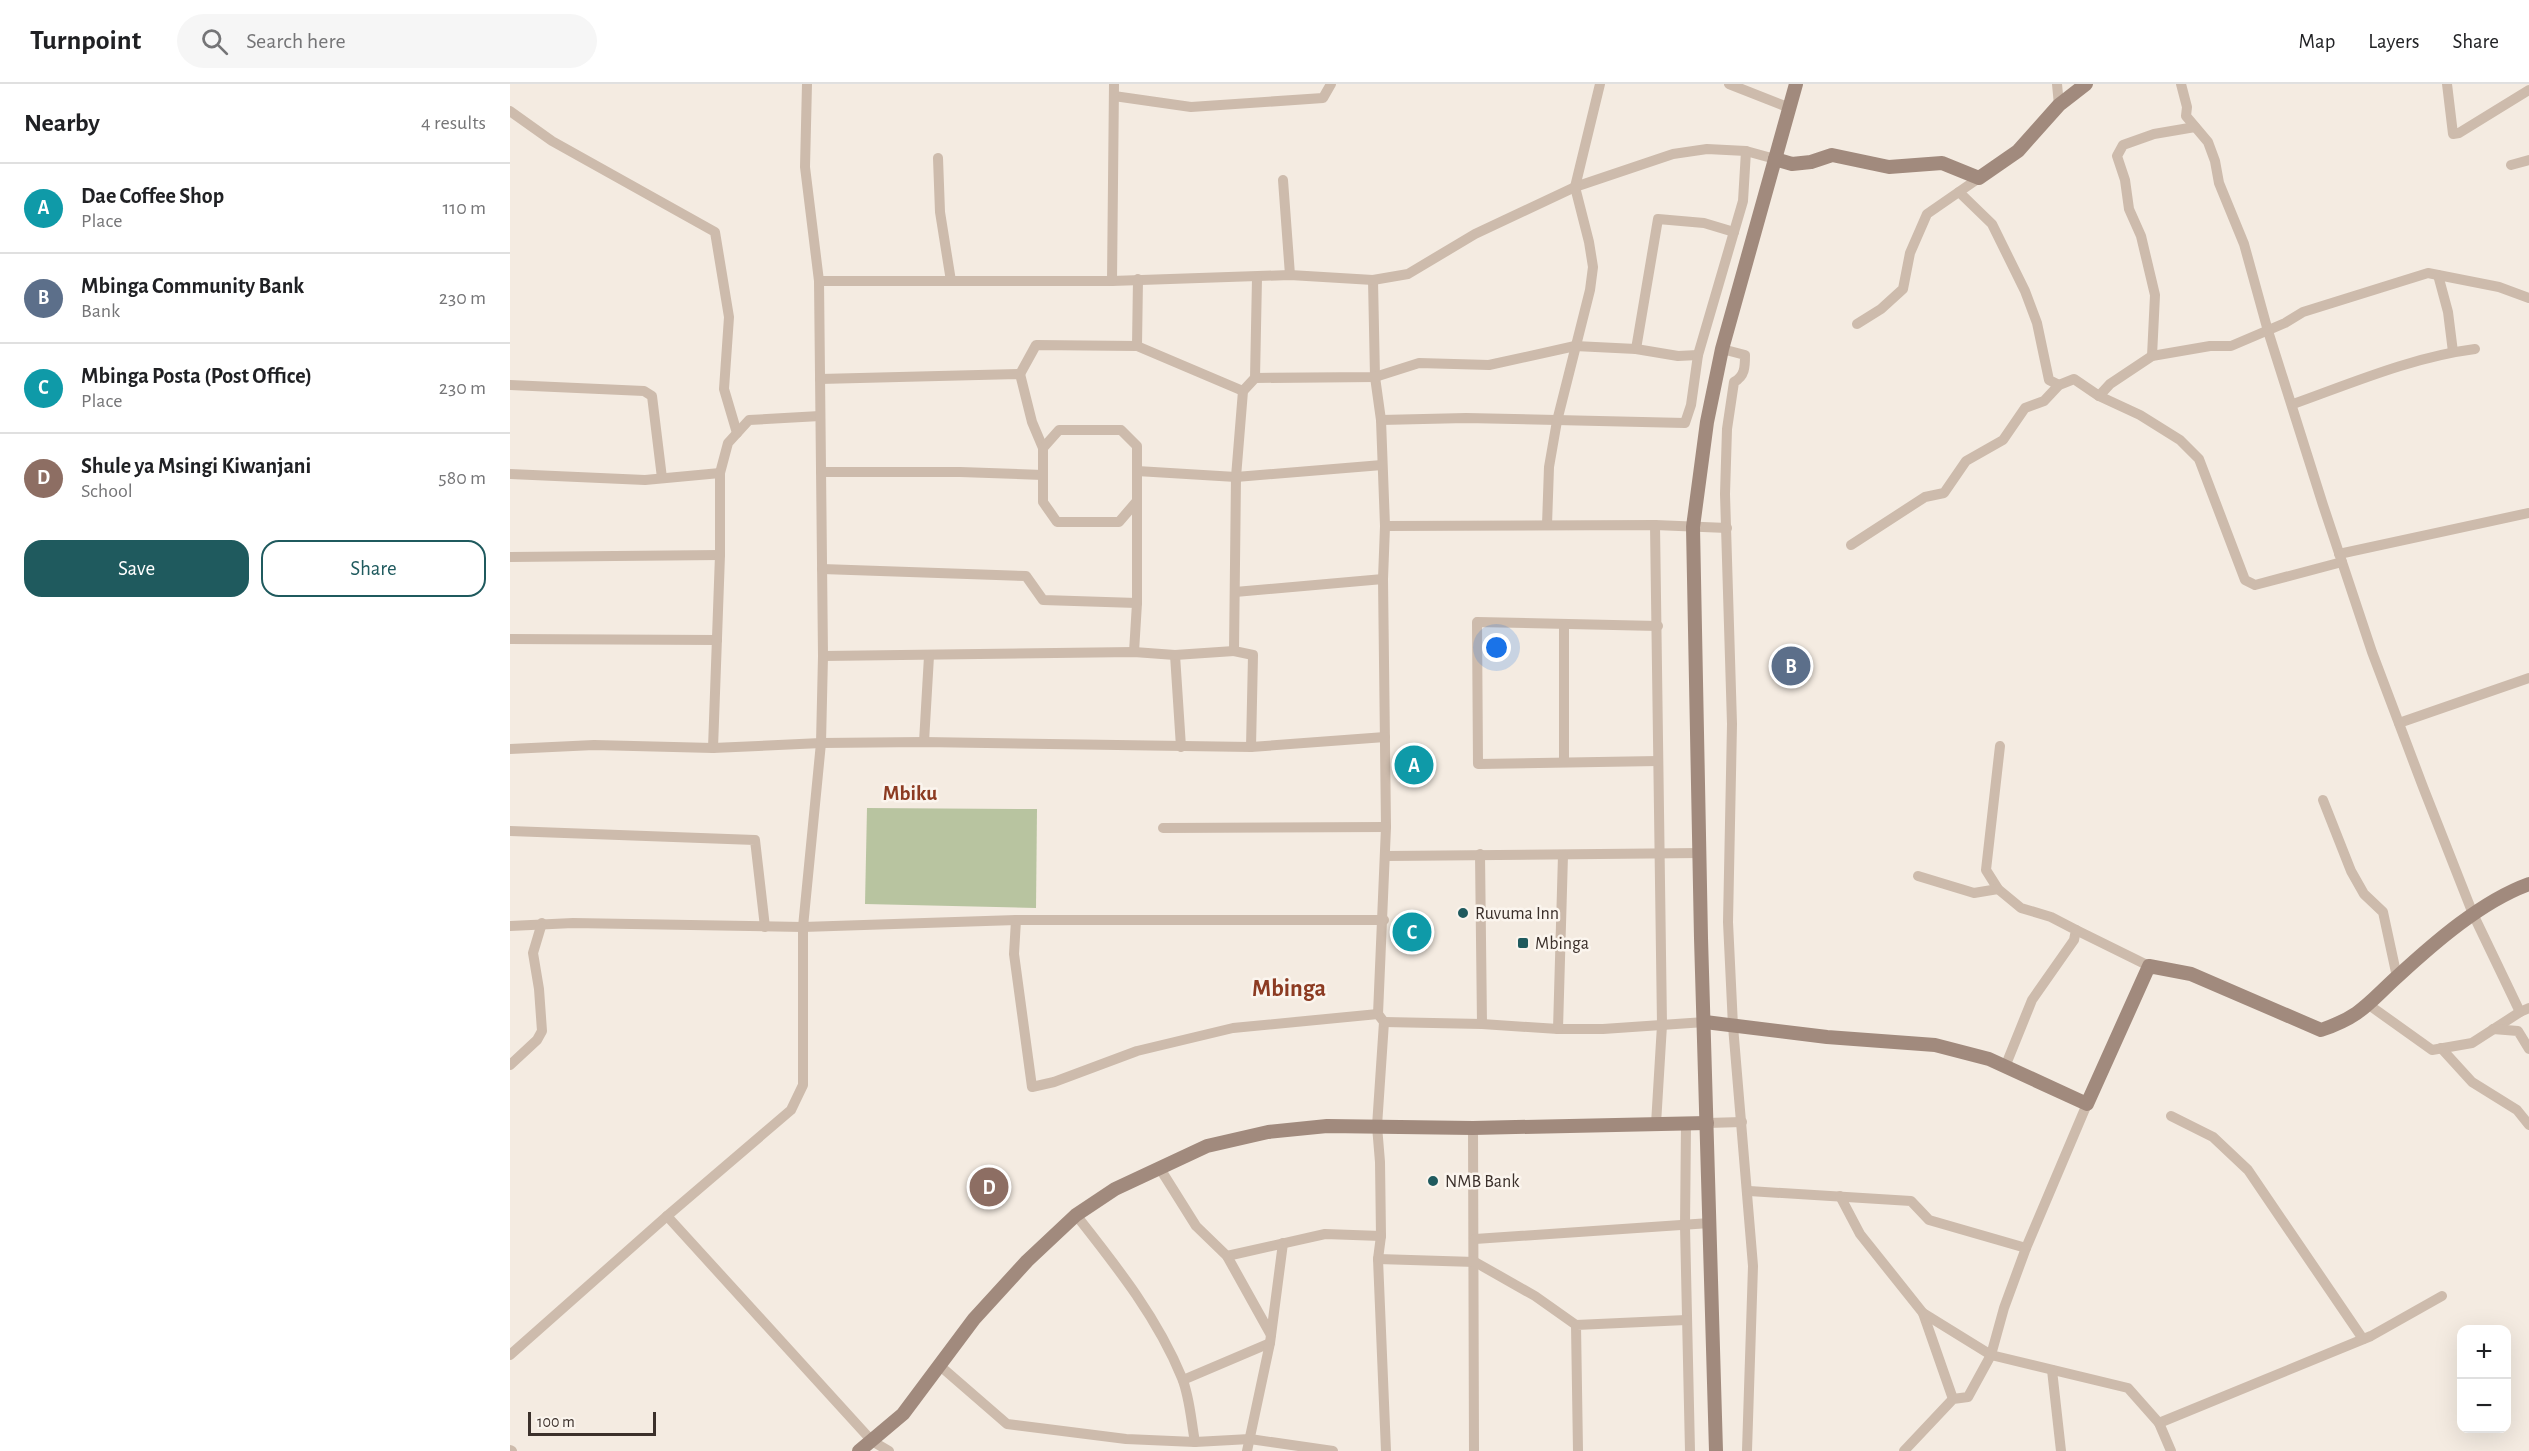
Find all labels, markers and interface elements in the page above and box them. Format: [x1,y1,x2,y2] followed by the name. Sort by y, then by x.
[177,14,597,68] search box
[198,25,231,58] icon: search
[30,27,141,55] text: Turnpoint
[246,30,346,52] text: Search here
[2299,31,2335,52] text: Map
[2368,31,2419,52] text: Layers
[2452,31,2499,52] text: Share
[24,110,100,136] text: Nearby
[421,113,486,133] text: 4 results
[81,185,224,207] text: Dae Coffee Shop
[38,198,50,218] text: A
[442,198,486,218] text: 110 m
[81,211,122,231] text: Place
[81,275,304,297] text: Mbinga Community Bank
[38,288,49,308] text: B
[439,288,486,308] text: 230 m
[81,301,120,321] text: Bank
[81,365,312,387] text: Mbinga Posta (Post Office)
[38,378,49,398] text: C
[439,378,486,398] text: 230 m
[81,391,122,411] text: Place
[81,455,311,477] text: Shule ya Msingi Kiwanjani
[37,468,50,488] text: D
[438,468,486,488] text: 580 m
[81,481,133,501] text: School
[24,540,249,597] button: Save
[261,540,486,597] button: Share
[1482,633,1511,662] your location
[1772,644,1810,688] pin: B
[1394,742,1434,788] pin: A
[883,783,937,804] district label: Mbiku
[1475,905,1559,923] place label: Ruvuma Inn
[1456,906,1470,920] marker: Ruvuma Inn
[1392,910,1432,954] pin: C
[1535,935,1589,953] place label: Mbinga
[1516,936,1530,950] marker: Mbinga
[1252,977,1326,1001] district label: Mbinga
[970,1164,1008,1210] pin: D
[1445,1173,1520,1191] place label: NMB Bank
[1426,1174,1440,1188] marker: NMB Bank
[2457,1325,2511,1433] map controls
[2457,1325,2511,1379] button: +
[2457,1379,2511,1433] button: −
[528,1409,656,1436] scale bar
[537,1414,575,1430] text: 100 m

